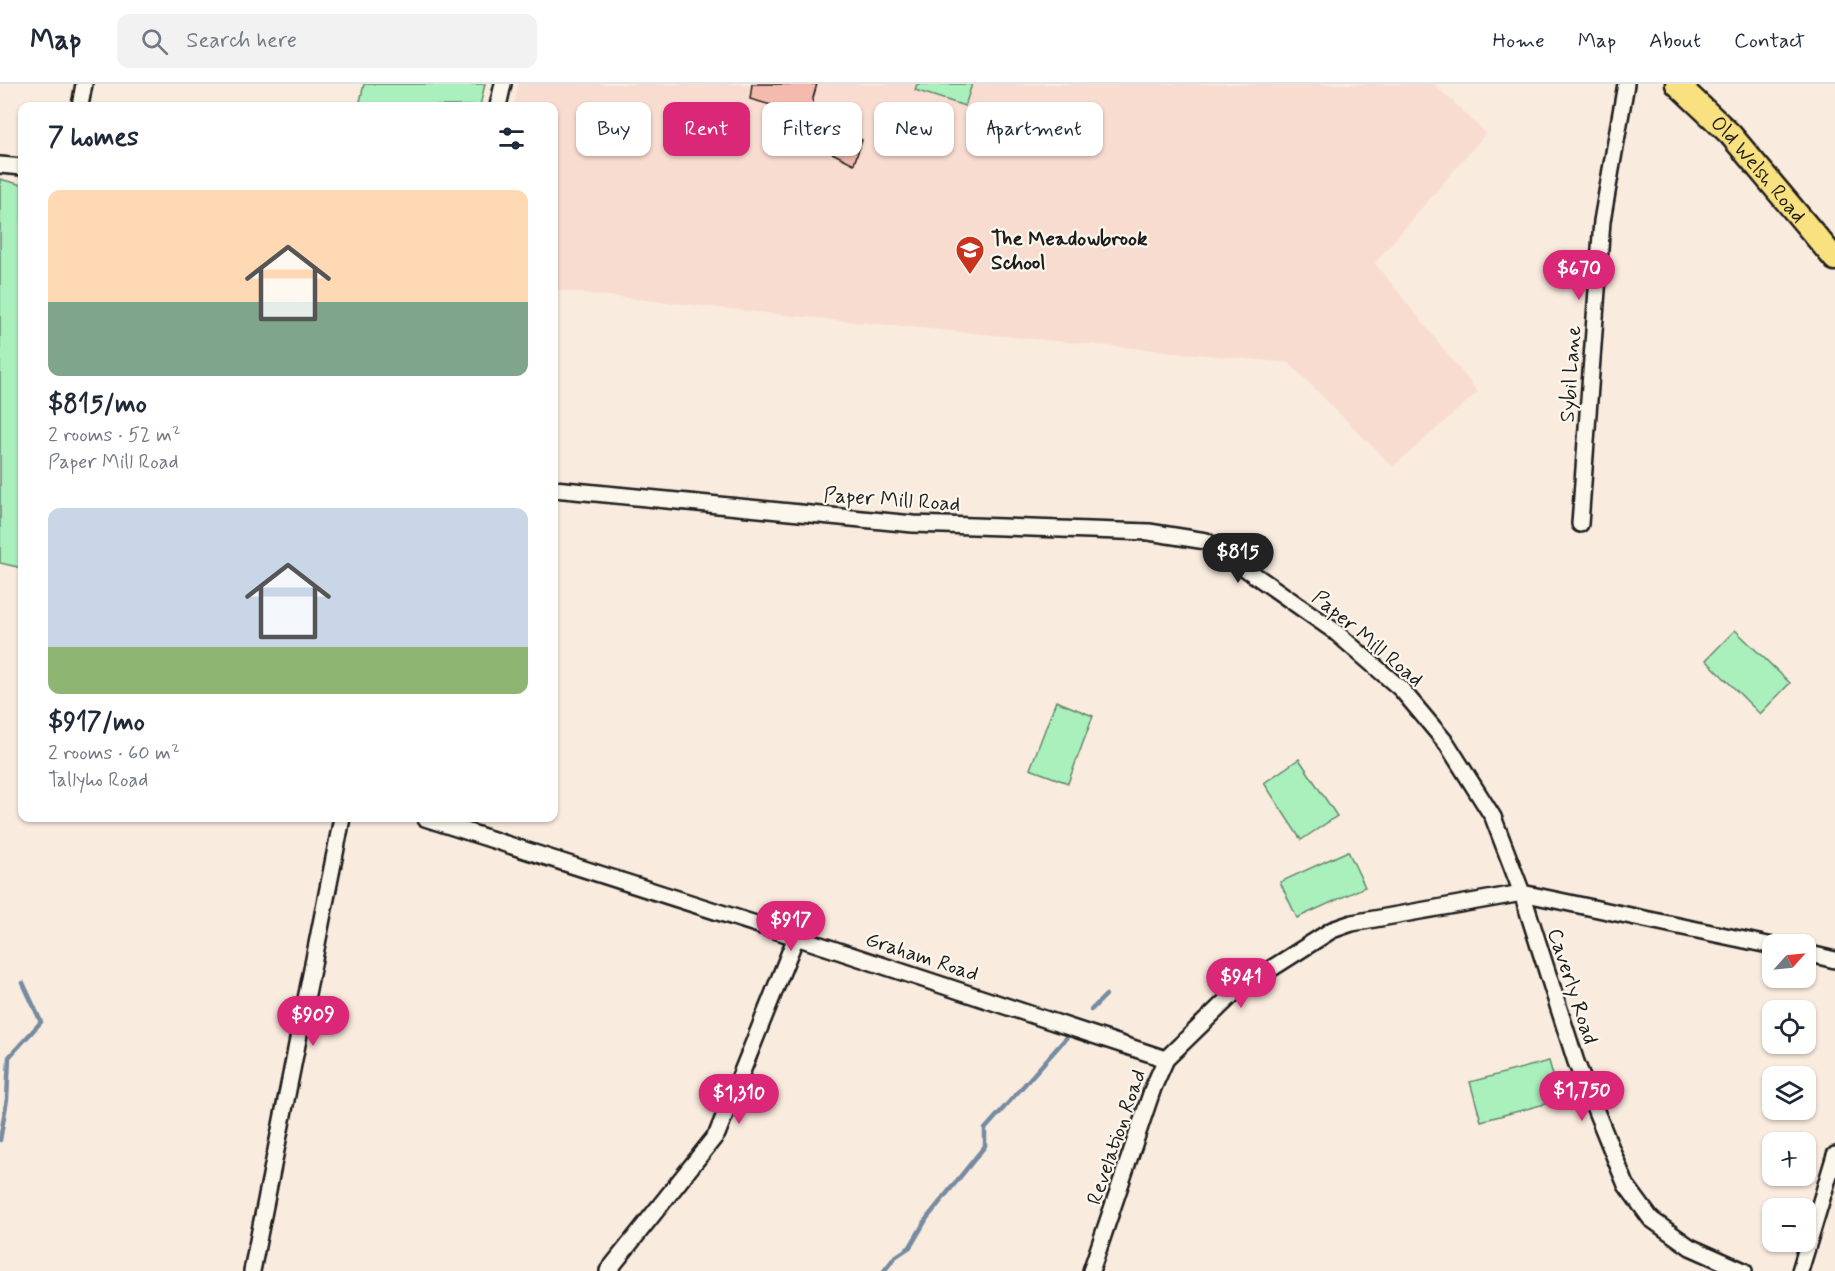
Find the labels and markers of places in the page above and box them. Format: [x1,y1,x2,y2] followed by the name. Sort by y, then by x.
[991,225,1148,277] place label: The Meadowbrook School
[954,234,986,276] school or university icon: The Meadowbrook School
[1543,250,1615,301] pin: $670
[1202,533,1274,584] pin: $815
[755,901,827,952] pin: $917
[1205,958,1277,1009] pin: $941
[277,996,349,1047] pin: $909
[1533,1071,1631,1122] pin: $1,750
[690,1074,788,1125] pin: $1,310

